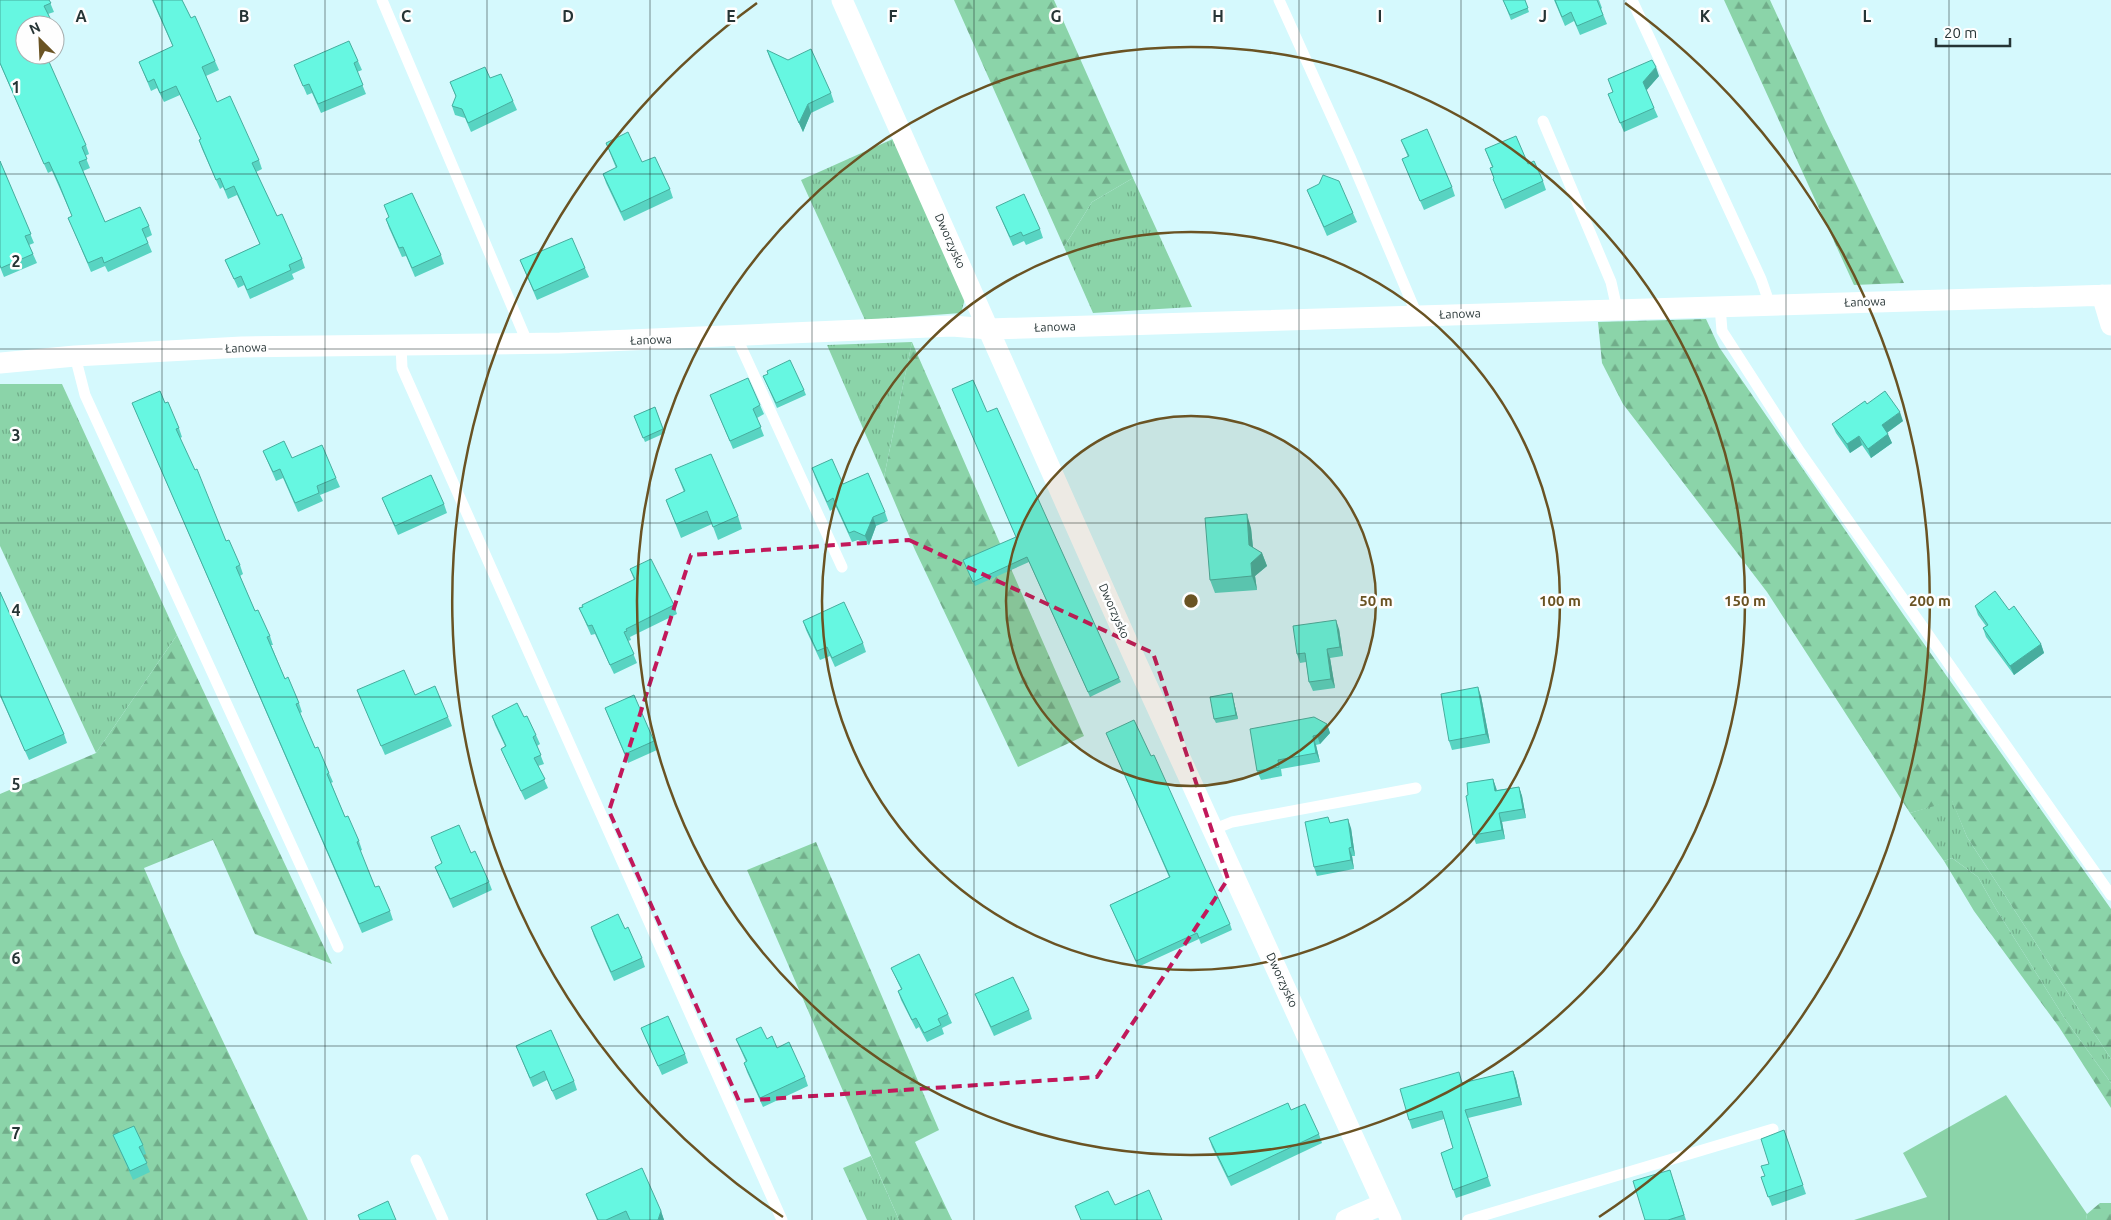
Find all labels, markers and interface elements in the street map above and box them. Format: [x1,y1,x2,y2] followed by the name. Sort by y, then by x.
[75,7,87,25] text: A
[239,7,249,25] text: B
[401,7,411,25] text: C
[562,7,574,25] text: D
[726,7,736,25] text: E
[889,7,898,25] text: F
[1050,7,1062,25] text: G
[1212,7,1224,25] text: H
[1378,7,1382,25] text: I
[1539,7,1547,25] text: J
[1700,7,1711,25] text: K
[1863,7,1872,25] text: L
[15,15,65,65] north arrow
[1936,15,2010,47] scale bar
[27,19,43,38] text: N
[1944,24,1977,41] text: 20 m
[11,78,21,96] text: 1
[933,211,968,270] street label: Dworzysko
[11,252,21,270] text: 2
[1844,294,1886,309] street label: Łanowa
[1439,306,1481,321] street label: Łanowa
[1034,319,1076,334] street label: Łanowa
[630,332,672,347] street label: Łanowa
[225,340,267,355] street label: Łanowa
[11,426,21,444] text: 3
[1097,581,1132,640] street label: Dworzysko
[1182,592,1200,610] centre of rings
[1359,592,1393,609] text: 50 m
[1539,592,1581,609] text: 100 m
[1724,592,1766,609] text: 150 m
[1909,592,1951,609] text: 200 m
[11,601,21,619] text: 4
[11,775,21,793] text: 5
[11,949,21,967] text: 6
[1264,950,1301,1009] street label: Dworzysko
[11,1124,21,1142] text: 7

